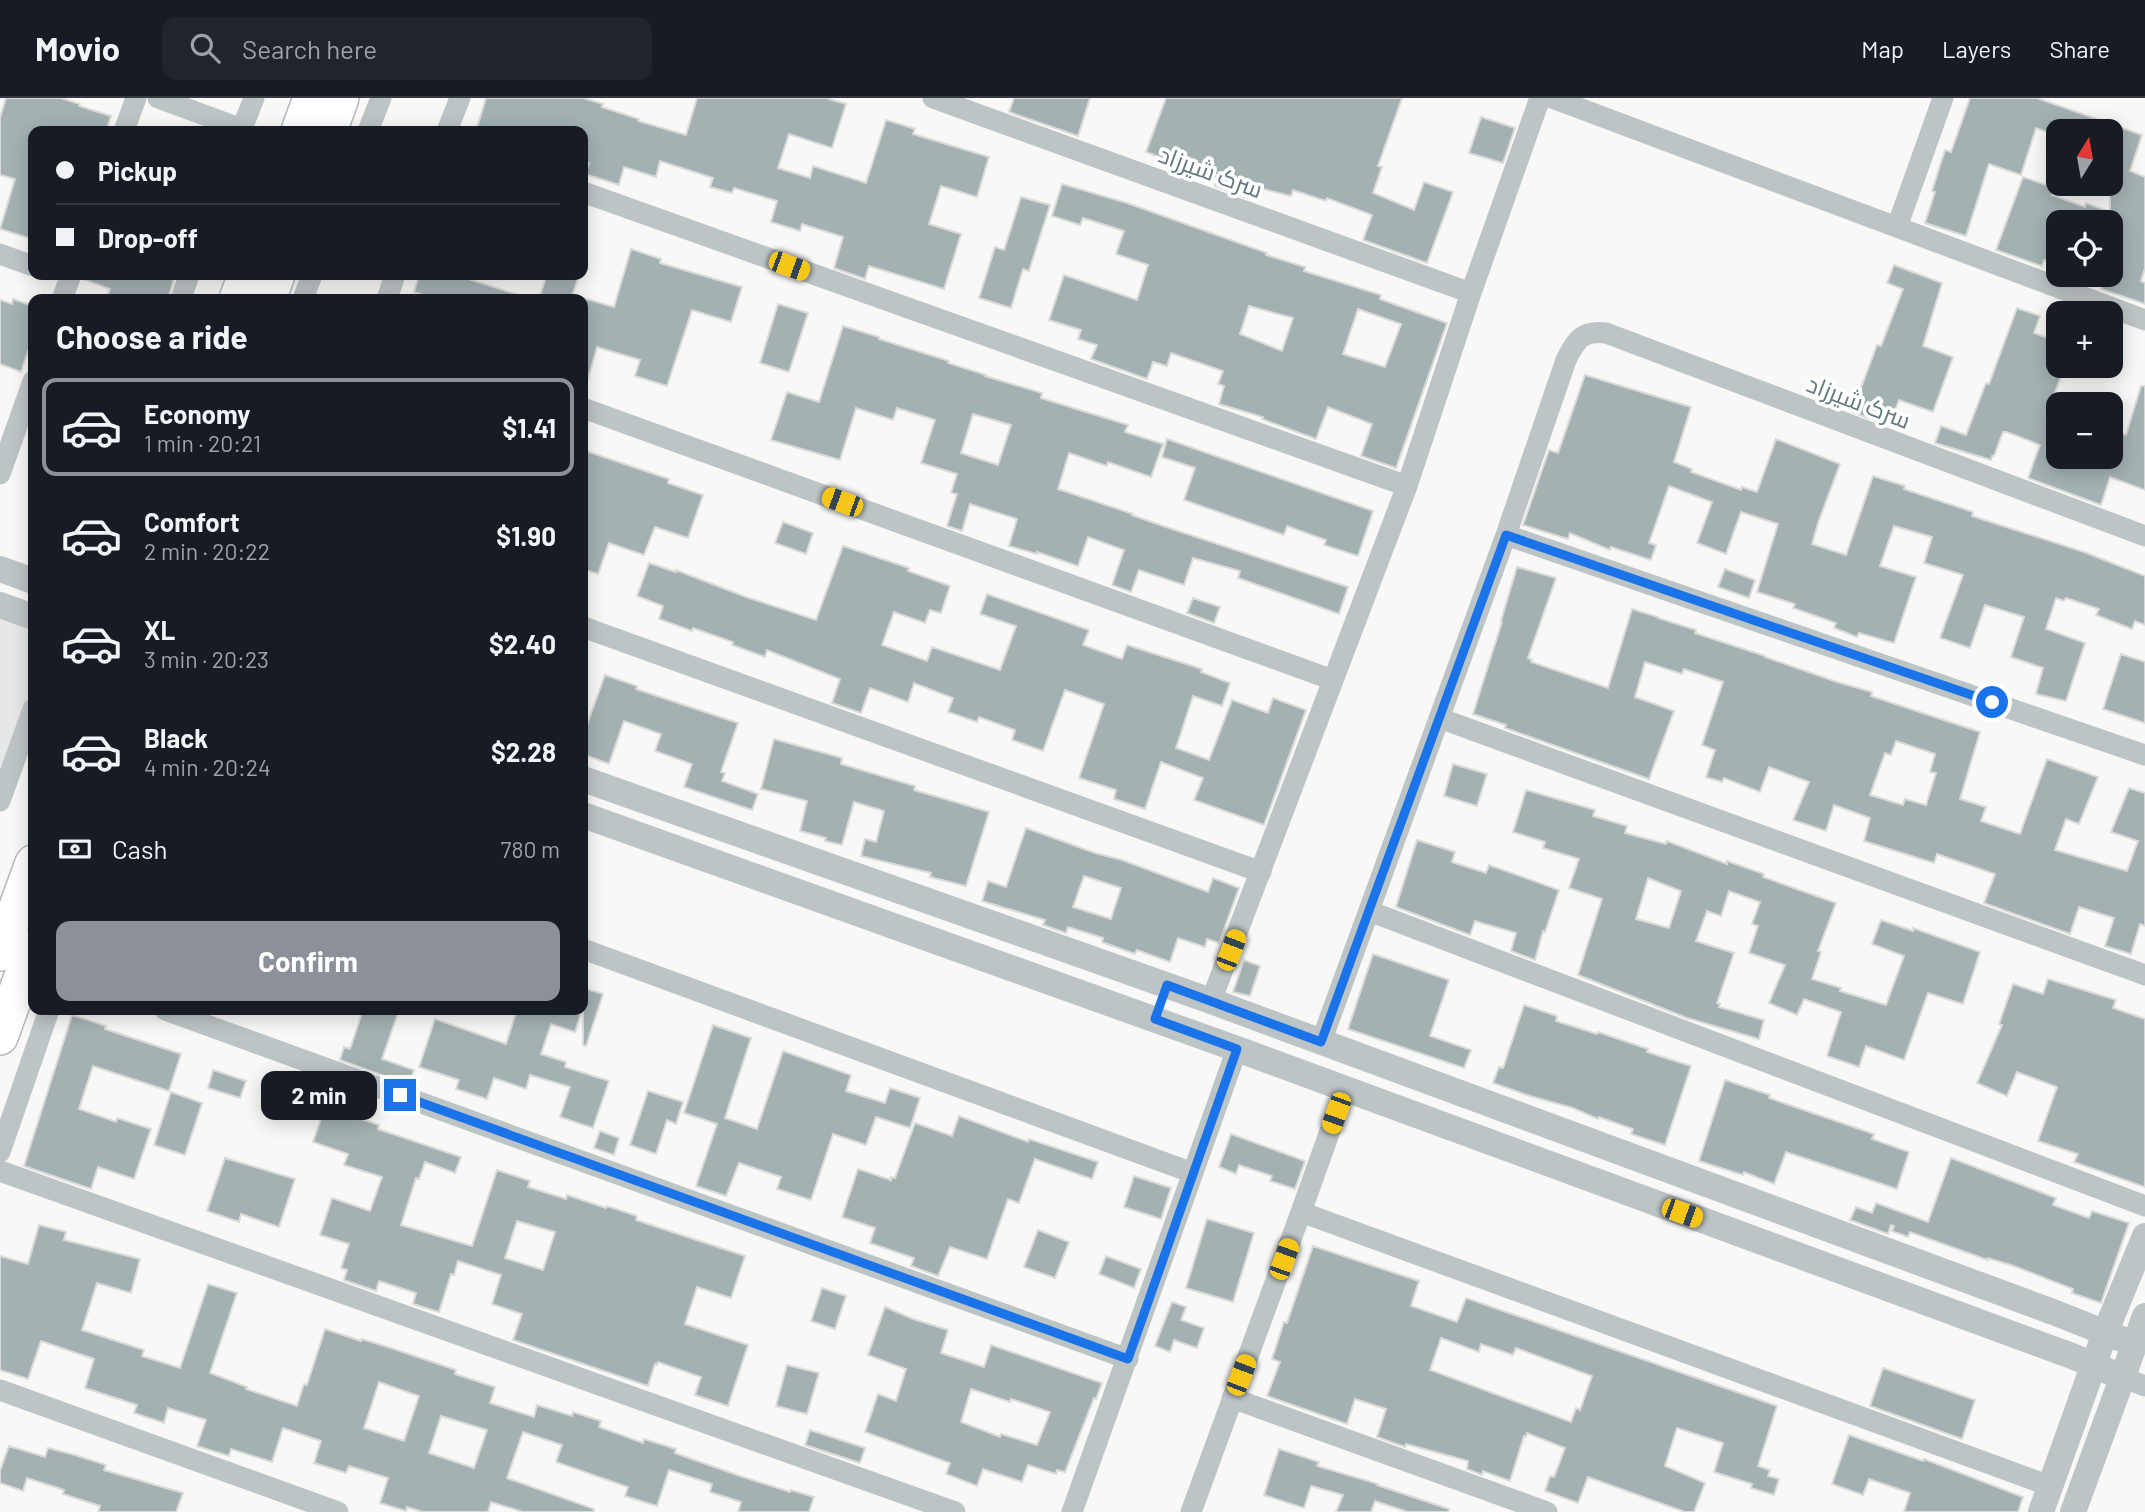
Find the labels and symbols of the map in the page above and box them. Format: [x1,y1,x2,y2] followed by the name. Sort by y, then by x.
[2046,119,2123,196] north arrow
[1155,139,1267,203] street label: سرک شیرزاد
[766,249,813,283] car
[1803,368,1915,434] street label: سرک شیرزاد
[819,485,866,519] car
[1976,686,2008,718] route start
[1214,927,1249,973] car
[260,1070,376,1119] callout: 2 min
[384,1079,416,1111] route end
[1319,1090,1354,1136] car
[1659,1196,1706,1230] car
[1267,1236,1302,1282] car
[1224,1352,1259,1398] car

